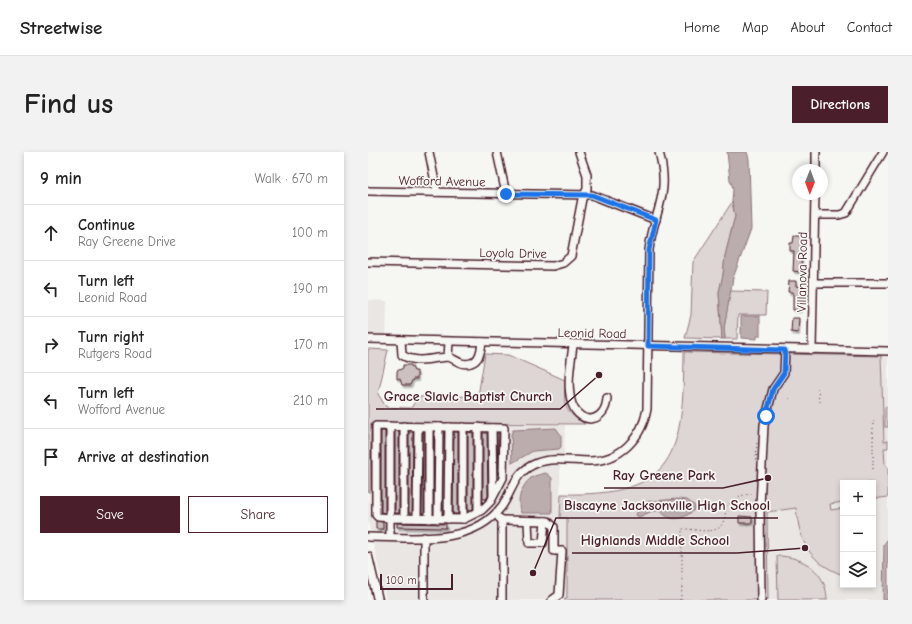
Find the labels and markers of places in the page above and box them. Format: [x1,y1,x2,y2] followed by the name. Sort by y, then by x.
[376,383,560,409] callout: Grace Slavic Baptist Church
[604,462,723,488] callout: Ray Greene Park
[556,492,778,518] callout: Biscayne Jacksonville High School
[572,527,737,553] callout: Highlands Middle School

